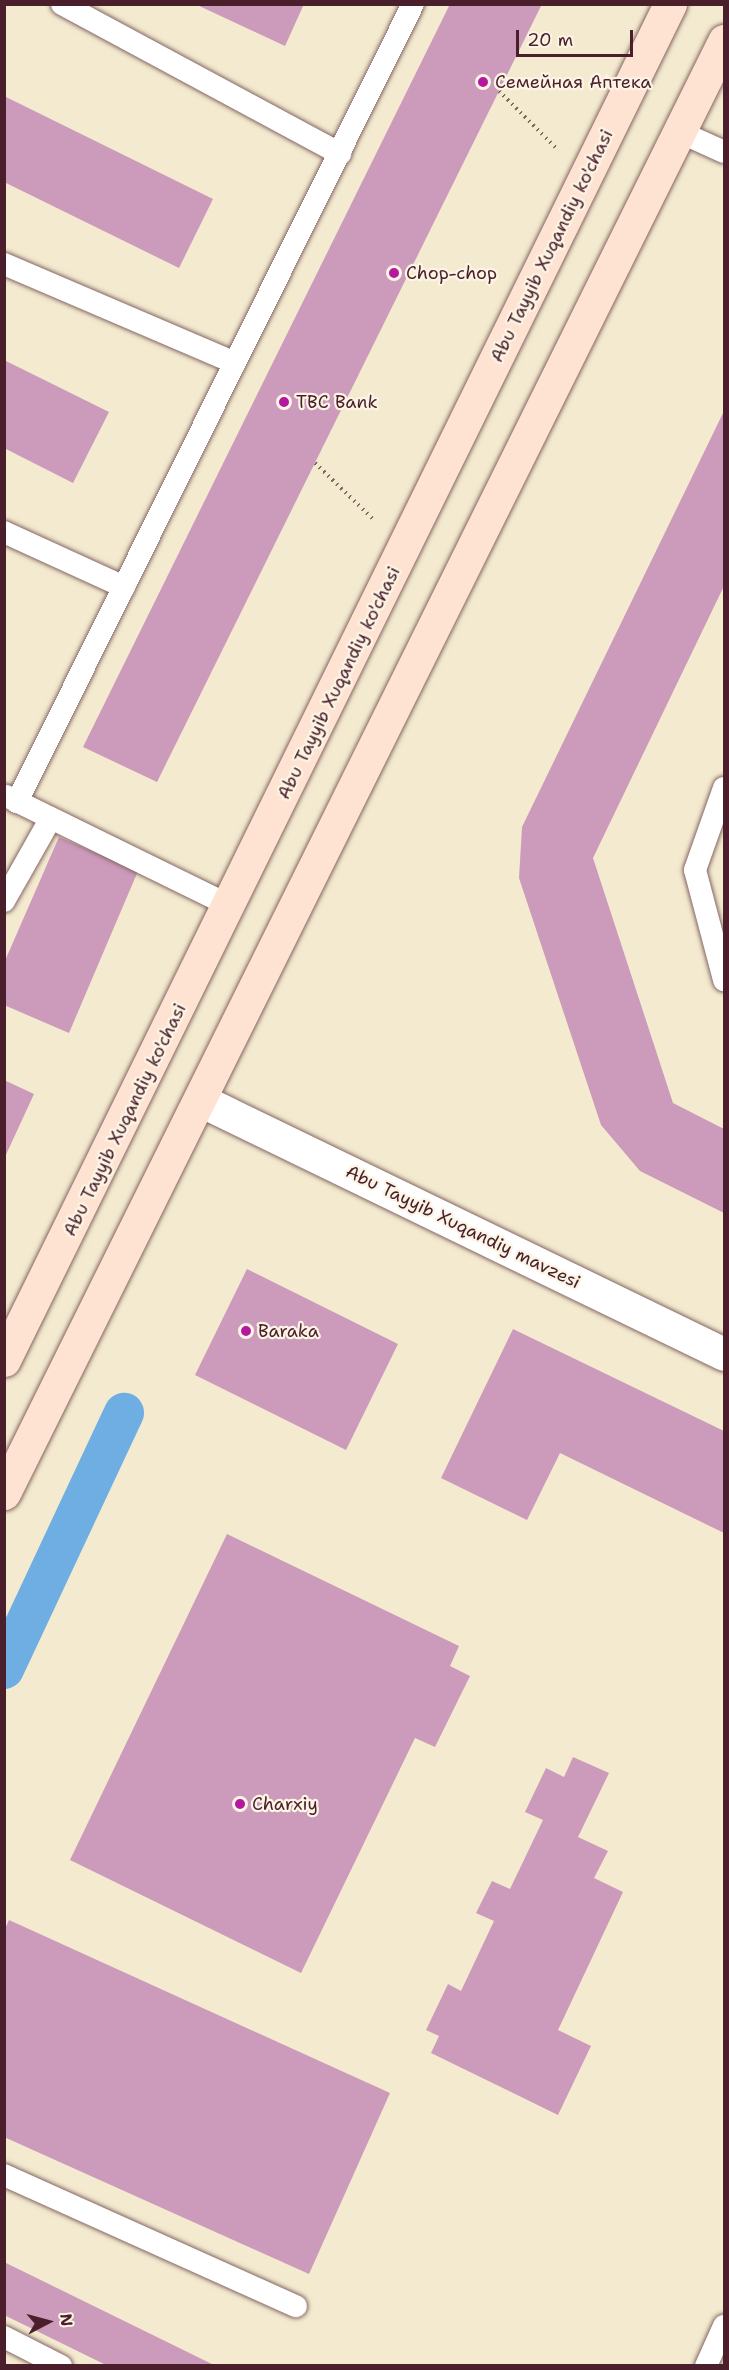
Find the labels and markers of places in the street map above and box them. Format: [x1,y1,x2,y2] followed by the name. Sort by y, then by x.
[495,71,651,93] place label: Семейная Аптека
[476,75,490,89] marker: Семейная Аптека
[406,262,497,284] place label: Chop-chop
[387,266,401,280] marker: Chop-chop
[296,391,378,413] place label: TBC Bank
[277,395,291,409] marker: TBC Bank
[258,1320,319,1342] place label: Baraka
[239,1324,253,1338] marker: Baraka
[252,1793,318,1815] place label: Charxiy
[233,1797,247,1811] marker: Charxiy

